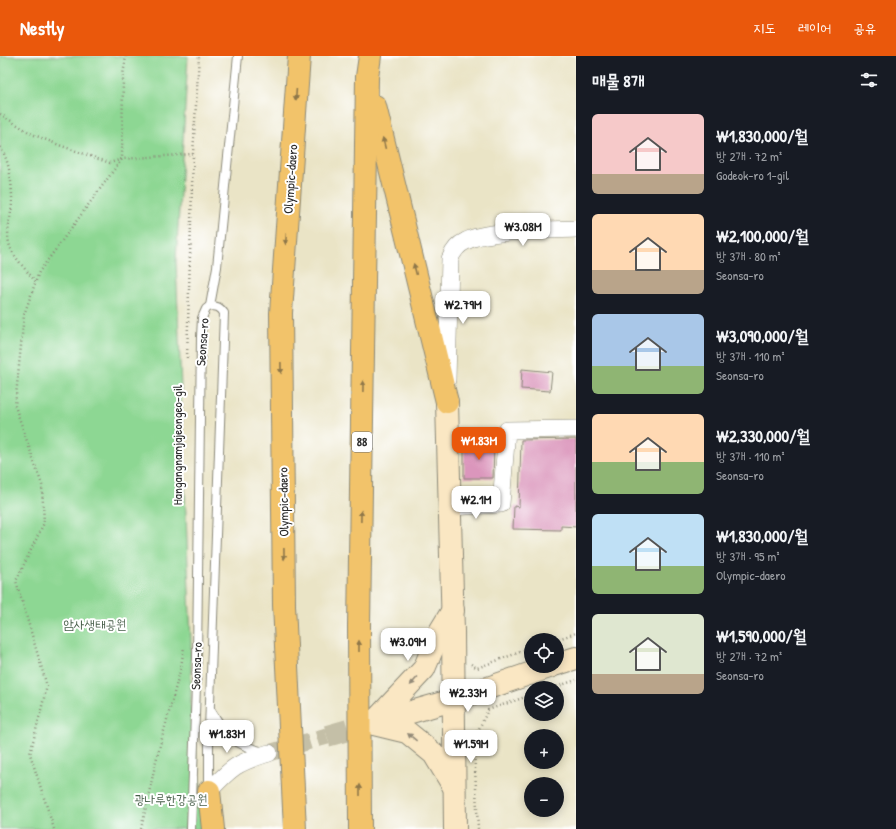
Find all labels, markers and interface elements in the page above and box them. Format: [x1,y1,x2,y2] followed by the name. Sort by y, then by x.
[20,15,65,41] text: Nestly
[753,18,776,37] text: 지도
[798,18,831,37] text: 레이어
[853,18,876,37] text: 공유
[592,69,644,92] text: 매물 8개
[858,69,880,91] icon: filters
[293,89,300,101] one-way arrow
[716,124,808,147] text: ₩1,830,000/월
[624,130,672,178] icon: home
[380,136,386,149] one-way arrow
[279,144,301,214] street label: Olympic-daero
[716,147,782,165] text: 방 2개 · 72 m²
[716,166,789,184] text: Godeok-ro 1-gil
[490,213,556,247] pin: ₩3.08M
[504,217,542,235] text: ₩3.08M
[716,224,809,247] text: ₩2,100,000/월
[624,230,672,278] icon: home
[282,233,289,245] one-way arrow
[716,247,781,265] text: 방 3개 · 80 m²
[412,263,418,275] one-way arrow
[716,266,764,284] text: Seonsa-ro
[430,291,496,325] pin: ₩2.79M
[444,295,482,313] text: ₩2.79M
[191,318,213,366] street label: Seonsa-ro
[716,324,808,347] text: ₩3,090,000/월
[624,330,672,378] icon: home
[716,347,784,365] text: 방 3개 · 110 m²
[278,362,284,375] one-way arrow
[716,366,764,384] text: Seonsa-ro
[360,379,366,392] one-way arrow
[168,384,186,505] street label: Hangangnamjajeongeo-gil
[716,424,810,447] text: ₩2,330,000/월
[446,427,512,461] pin: ₩1.83M
[624,430,672,478] icon: home
[461,431,497,449] text: ₩1.83M
[352,432,372,452] road number: 88
[716,447,784,465] text: 방 3개 · 110 m²
[716,466,764,484] text: Seonsa-ro
[273,467,293,537] street label: Olympic-daero
[448,486,504,520] pin: ₩2.1M
[461,490,492,508] text: ₩2.1M
[358,509,364,522] one-way arrow
[716,524,808,547] text: ₩1,830,000/월
[624,530,672,578] icon: home
[716,547,779,565] text: 방 3개 · 95 m²
[280,548,287,560] one-way arrow
[716,566,785,584] text: Olympic-daero
[64,615,126,633] park label: 암사생태공원
[716,624,806,647] text: ₩1,590,000/월
[375,628,441,662] pin: ₩3.09M
[624,630,672,678] icon: home
[390,632,426,650] text: ₩3.09M
[524,633,564,817] map controls
[524,633,564,673] button: locate
[356,639,362,652] one-way arrow
[186,642,206,690] street label: Seonsa-ro
[716,647,782,665] text: 방 2개 · 72 m²
[716,666,764,684] text: Seonsa-ro
[409,675,418,686] one-way arrow
[435,679,501,713] pin: ₩2.33M
[524,681,564,721] button: layers
[449,683,487,701] text: ₩2.33M
[194,720,260,754] pin: ₩1.83M
[209,724,245,742] text: ₩1.83M
[524,729,564,769] button: +
[438,730,504,764] pin: ₩1.59M
[407,732,418,741] one-way arrow
[453,734,489,752] text: ₩1.59M
[524,777,564,817] button: −
[357,783,363,796] one-way arrow
[134,790,208,808] park label: 광나루한강공원

